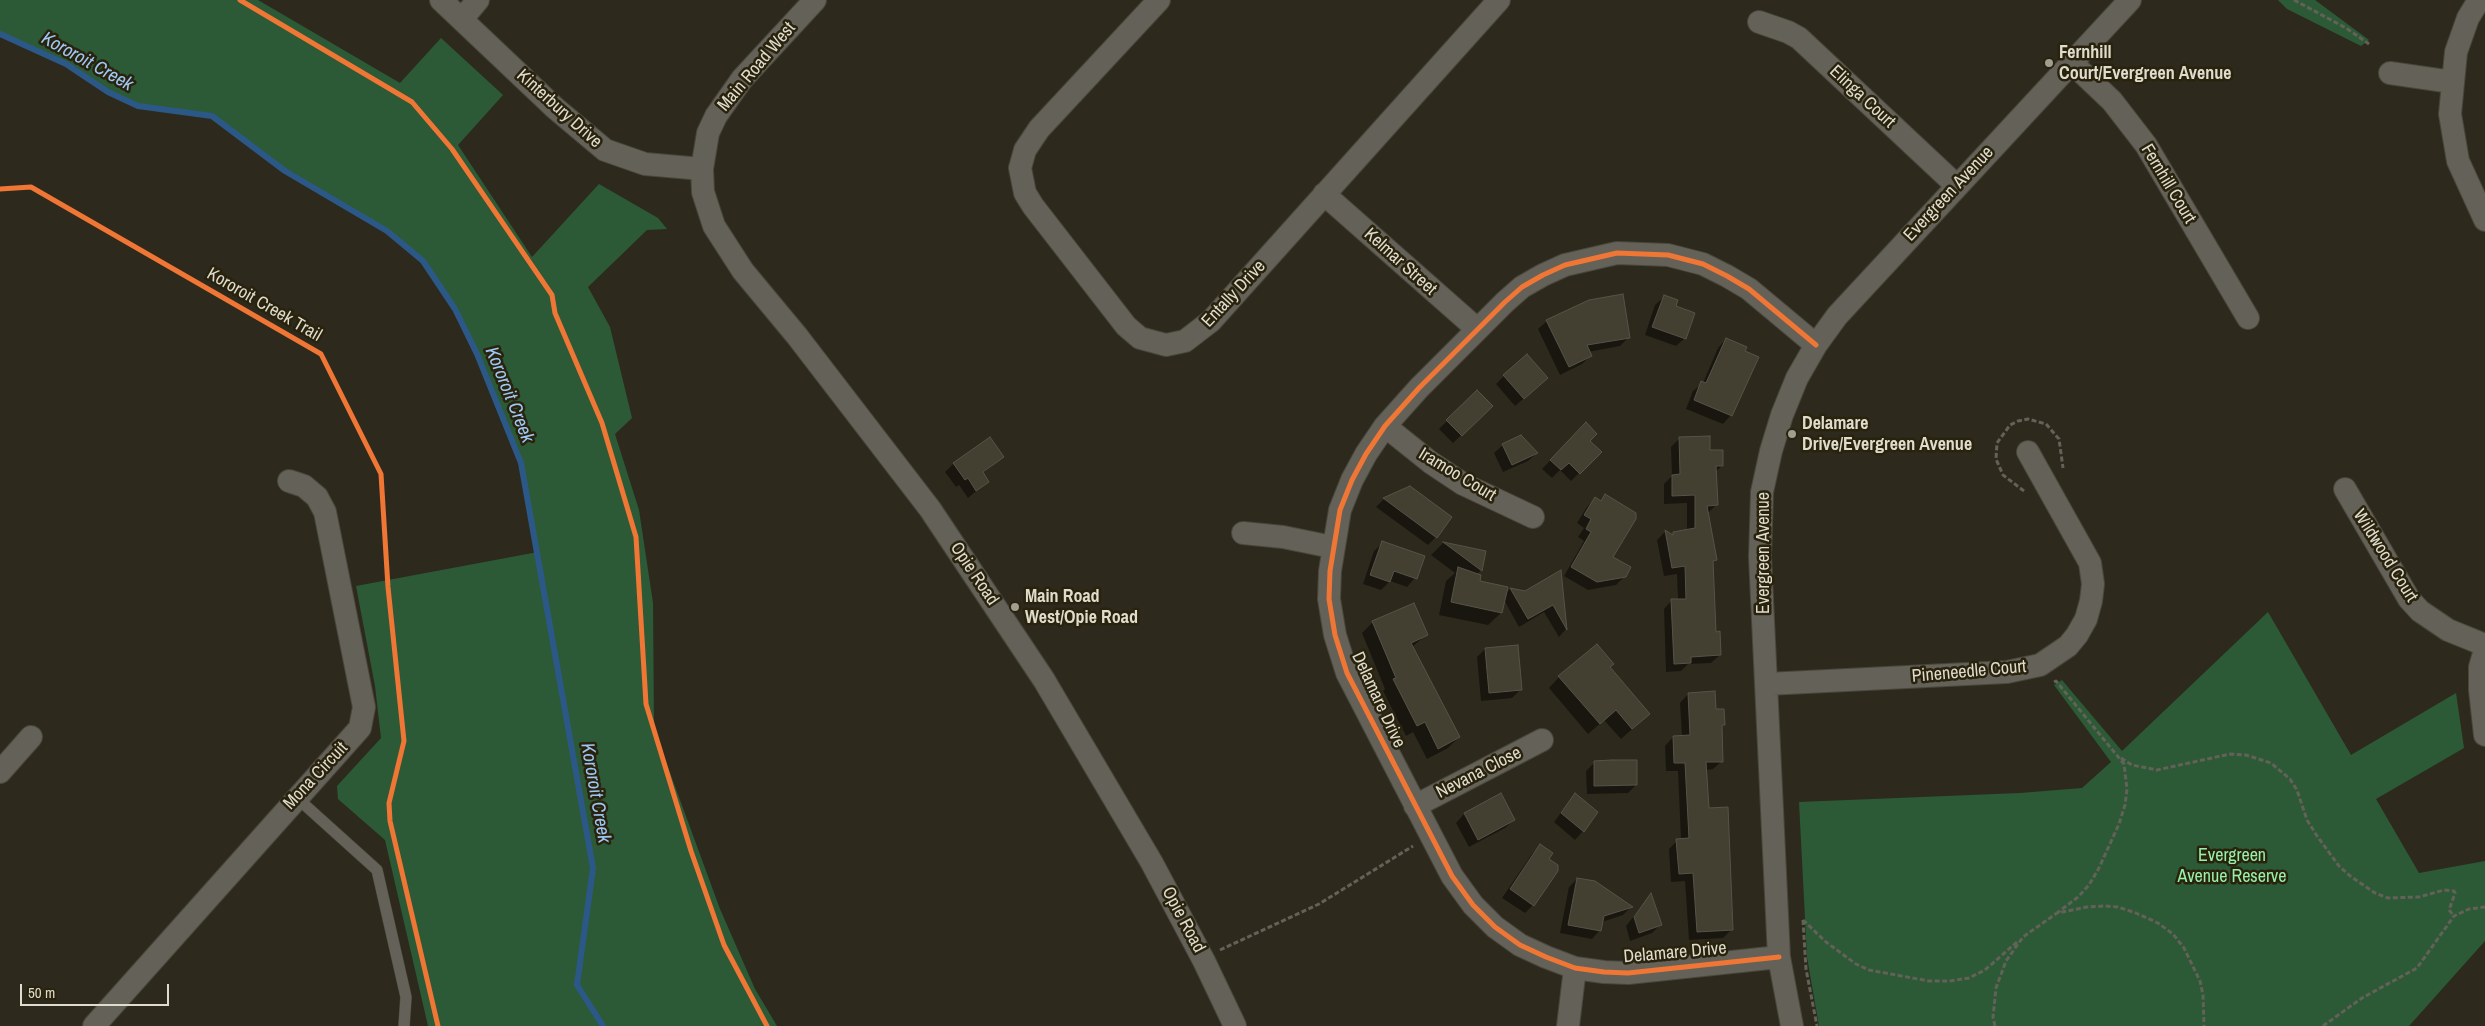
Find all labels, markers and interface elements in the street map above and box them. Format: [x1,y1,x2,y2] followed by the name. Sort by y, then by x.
[713,18,801,116] street label: Main Road West
[37,27,137,97] water label: Kororoit Creek
[2059,42,2232,84] place label: Fernhill Court/Evergreen Avenue
[2043,57,2055,69] marker: Fernhill Court/Evergreen Avenue
[1825,61,1899,133] street label: Elinga Court
[512,65,606,153] street label: Kinterbury Drive
[2136,140,2200,228] street label: Fernhill Court
[1899,142,1999,246] street label: Evergreen Avenue
[1359,224,1441,300] street label: Kelmar Street
[1198,256,1270,332] street label: Entally Drive
[203,263,325,347] street label: Kororoit Creek Trail
[479,344,539,446] water label: Kororoit Creek
[1802,413,1972,456] place label: Delamare Drive/Evergreen Avenue
[1786,428,1798,440] marker: Delamare Drive/Evergreen Avenue
[1415,444,1499,506] street label: Iramoo Court
[1753,492,1775,614] street label: Evergreen Avenue
[2348,506,2422,606] street label: Wildwood Court
[945,538,1003,610] street label: Opie Road
[1025,586,1138,628] place label: Main Road West/Opie Road
[1009,601,1021,613] marker: Main Road West/Opie Road
[1346,649,1410,751] street label: Delamare Drive
[1911,656,2027,688] street label: Pineneedle Court
[279,738,353,814] street label: Mona Circuit
[575,741,615,845] water label: Kororoit Creek
[1433,742,1525,804] street label: Nevana Close
[2178,845,2286,888] park label: Evergreen Avenue Reserve
[1157,883,1209,957] street label: Opie Road
[1623,938,1727,968] street label: Delamare Drive
[22,974,171,1006] scale bar
[28,982,55,1003] text: 50 m

